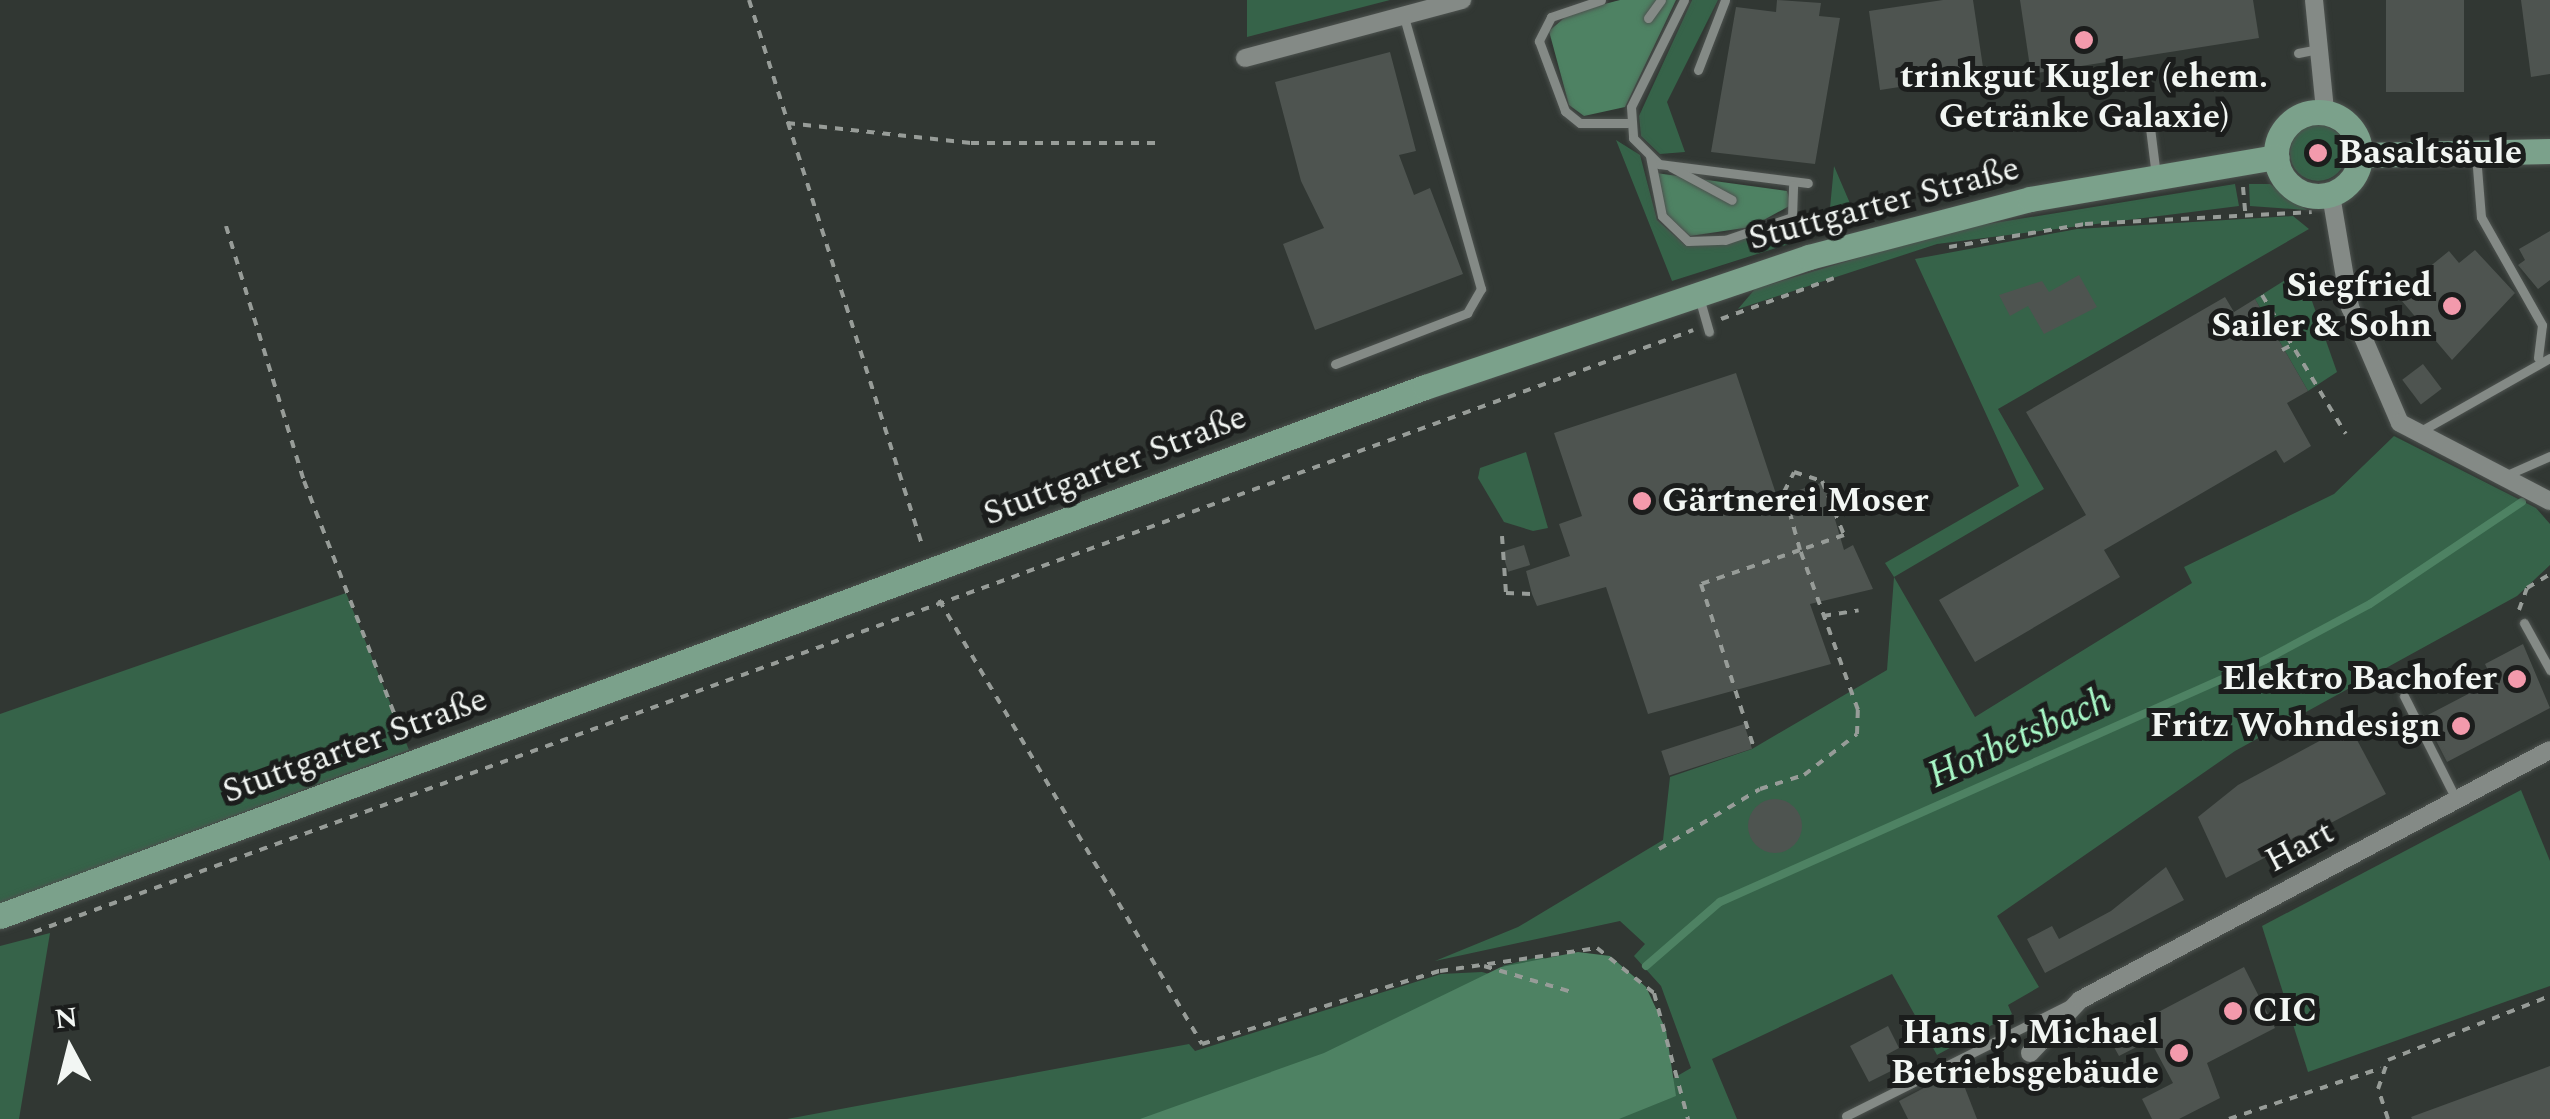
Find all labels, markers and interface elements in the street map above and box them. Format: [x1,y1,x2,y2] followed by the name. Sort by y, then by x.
[2073,29,2095,51] marker: trinkgut Kugler (ehem. Getränke Galaxie)
[1900,56,2268,138] place label: trinkgut Kugler (ehem. Getränke Galaxie)
[2338,132,2522,174] place label: Basaltsäule
[2307,142,2329,164] marker: Basaltsäule
[1744,148,2024,260] street label: Stuttgarter Straße
[2211,265,2432,347] place label: Siegfried Sailer & Sohn
[2441,295,2463,317] marker: Siegfried Sailer & Sohn
[977,396,1253,536] street label: Stuttgarter Straße
[1662,480,1928,522] place label: Gärtnerei Moser
[1631,490,1653,512] marker: Gärtnerei Moser
[2222,658,2497,700] place label: Elektro Bachofer
[2506,668,2528,690] marker: Elektro Bachofer
[217,679,493,813] street label: Stuttgarter Straße
[1922,679,2118,799] water label: Horbetsbach
[2150,705,2441,747] place label: Fritz Wohndesign
[2450,715,2472,737] marker: Fritz Wohndesign
[2258,812,2342,882] street label: Hart
[2253,990,2317,1032] place label: CIC
[52,996,80,1041] text: N
[20,999,120,1099] north arrow
[2222,1000,2244,1022] marker: CIC
[1891,1012,2159,1094] place label: Hans J. Michael Betriebsgebäude
[2168,1042,2190,1064] marker: Hans J. Michael Betriebsgebäude

